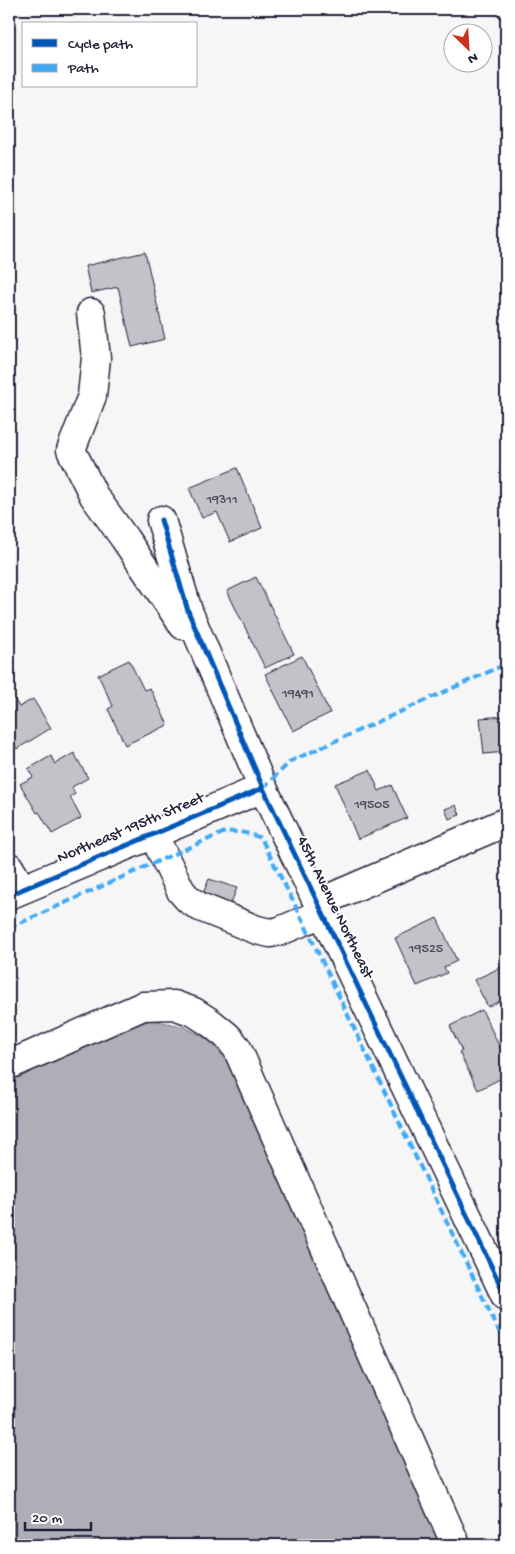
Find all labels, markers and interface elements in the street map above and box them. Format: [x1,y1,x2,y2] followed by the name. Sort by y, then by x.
[22,22,198,88] legend
[442,22,492,72] north arrow
[68,36,133,54] text: Cycle path
[465,48,480,67] text: N
[67,60,99,78] text: Path
[205,492,238,509] house number: 19311
[281,686,314,703] house number: 19491
[55,789,208,868] street label: Northeast 195th Street
[353,797,390,814] house number: 19505
[291,834,377,984] street label: 45th Avenue Northeast
[408,941,443,958] house number: 19525
[25,1499,91,1531] scale bar
[32,1510,62,1528] text: 20 m

